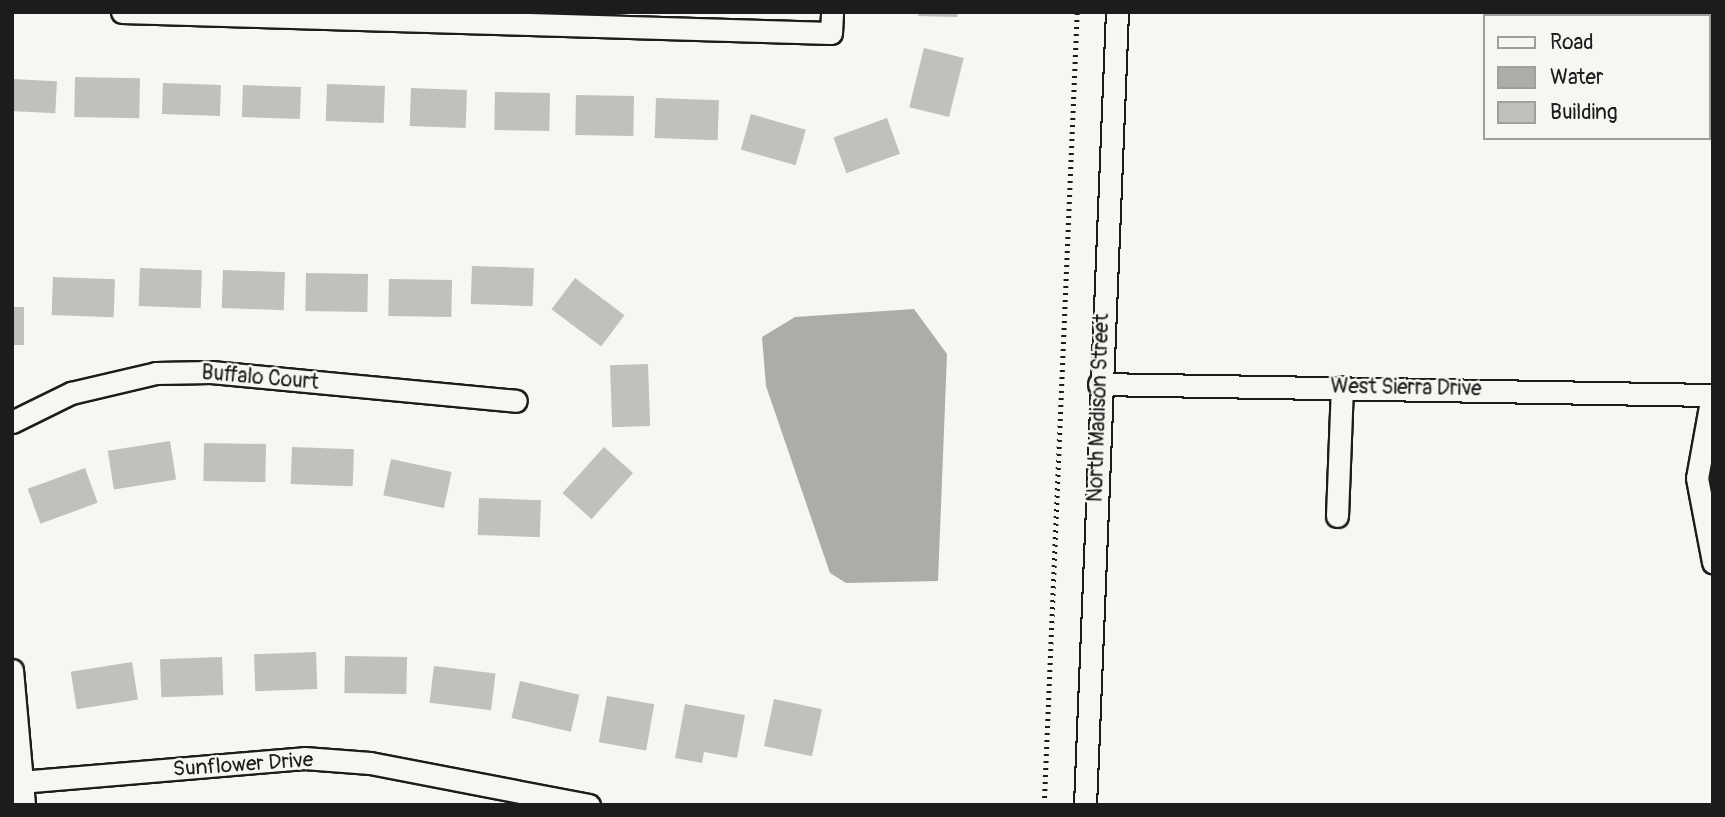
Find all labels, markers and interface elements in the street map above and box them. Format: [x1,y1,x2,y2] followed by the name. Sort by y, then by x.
[1484,14,1711,140] legend
[1550,29,1594,56] text: Road
[1550,64,1603,91] text: Water
[1550,99,1617,126] text: Building
[1083,313,1115,503] street label: North Madison Street
[200,360,320,396] street label: Buffalo Court
[1330,374,1482,402] street label: West Sierra Drive
[172,748,314,782] street label: Sunflower Drive

